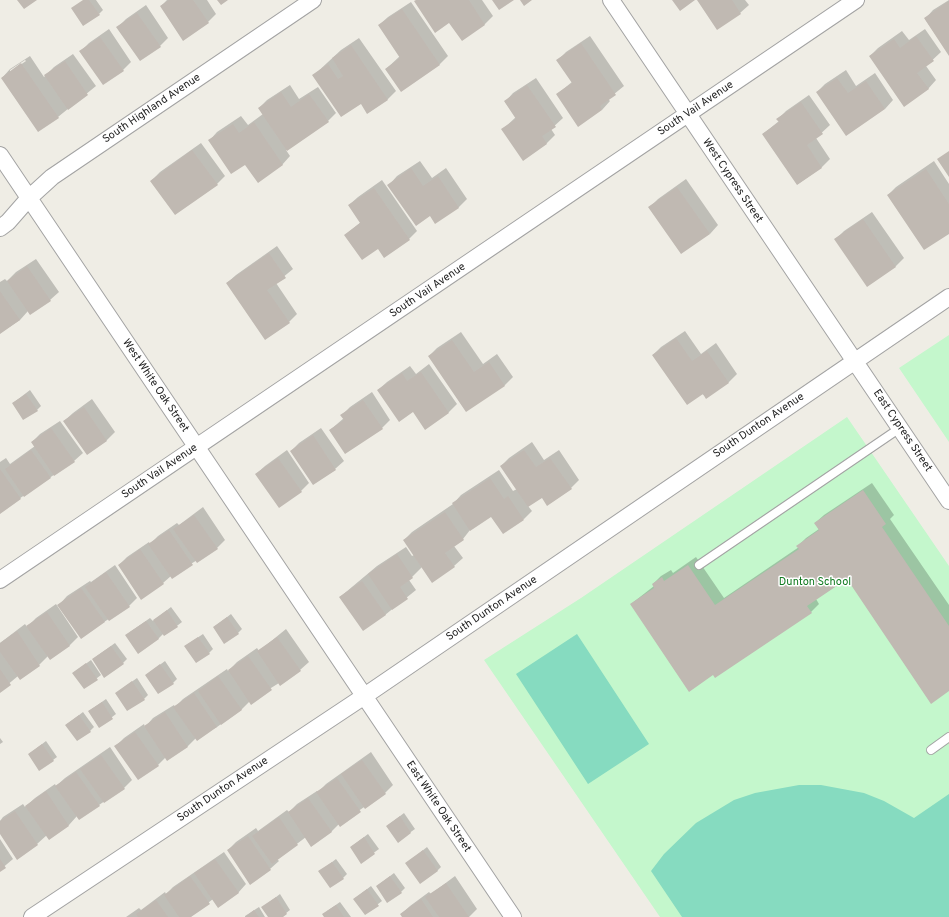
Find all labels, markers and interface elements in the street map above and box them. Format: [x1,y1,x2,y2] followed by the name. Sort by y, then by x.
[101,71,203,147] street label: South Highland Avenue
[656,79,736,139] street label: South Vail Avenue
[699,136,765,226] street label: West Cypress Street
[388,261,468,321] street label: South Vail Avenue
[119,337,191,435] street label: West White Oak Street
[870,387,934,475] street label: East Cypress Street
[711,391,807,461] street label: South Dunton Avenue
[120,442,200,502] street label: South Vail Avenue
[444,574,540,644] street label: South Dunton Avenue
[779,576,851,590] park label: Dunton School
[175,755,271,825] street label: South Dunton Avenue
[403,759,473,855] street label: East White Oak Street

